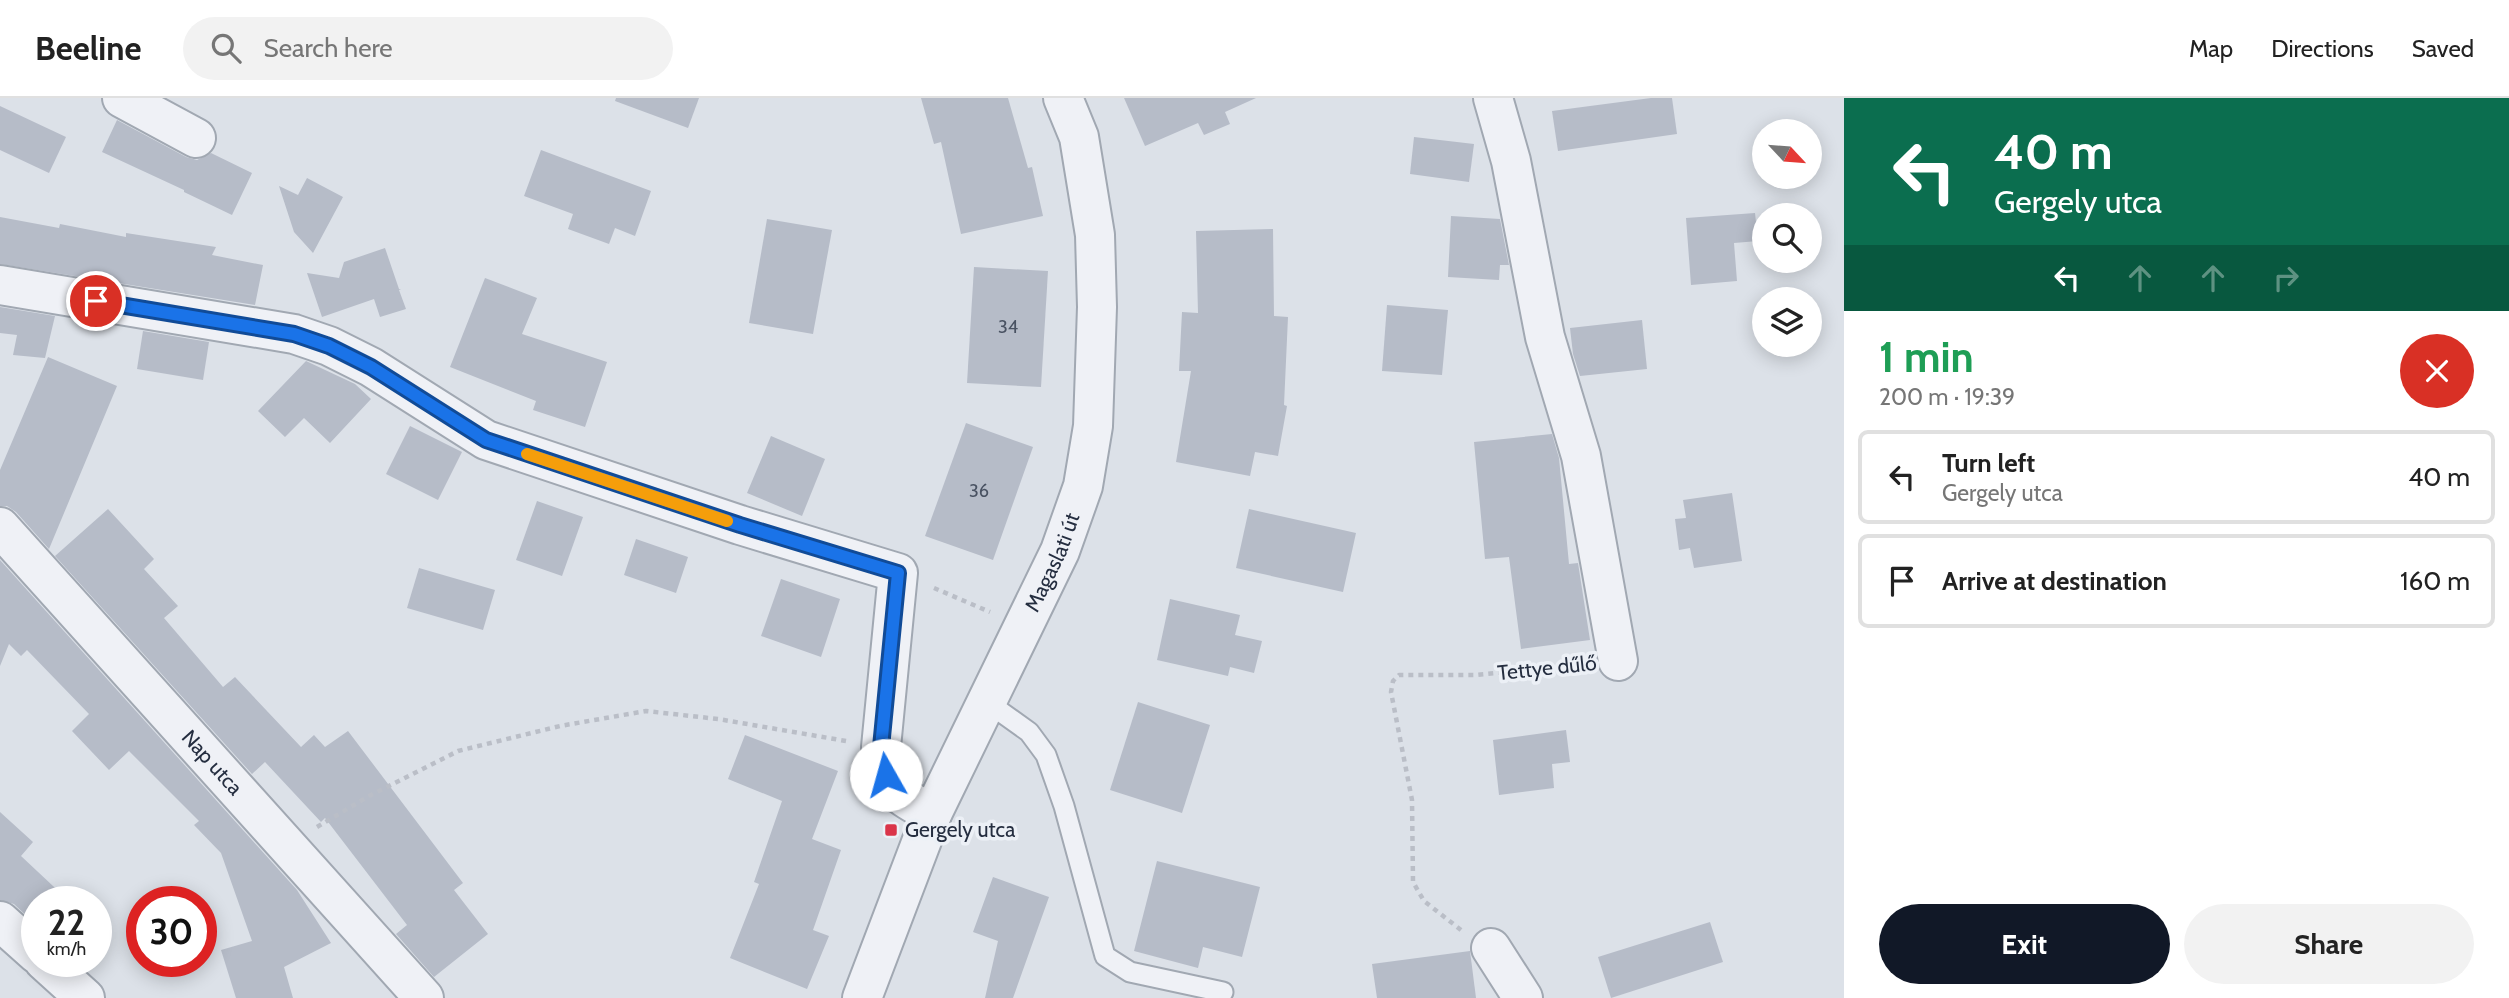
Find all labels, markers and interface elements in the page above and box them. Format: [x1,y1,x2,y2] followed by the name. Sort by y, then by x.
[183,17,673,80] search box
[35,28,141,68] text: Beeline
[207,29,245,67] icon: search
[263,32,393,64] text: Search here
[2189,34,2233,63] text: Map
[2271,34,2374,63] text: Directions
[2412,34,2474,63] text: Saved
[1752,119,1822,189] north arrow
[1752,119,1822,357] map controls
[1994,122,2113,181] text: 40 m
[1879,126,1970,217] icon: left
[1994,182,2162,221] text: Gergely utca
[1752,203,1822,273] button: search
[2048,259,2086,297] icon: left
[2121,259,2159,297] icon: ahead
[2194,259,2232,297] icon: ahead
[2267,259,2305,297] icon: right
[66,271,126,331] pin
[77,282,115,320] icon: arrive
[1752,287,1822,357] button: layers
[998,316,1018,338] house number: 34
[1879,331,1974,383] text: 1 min
[2400,334,2474,408] button: close
[1879,383,2015,411] text: 200 m · 19:39
[1942,447,2035,479] text: Turn left
[1883,458,1921,496] icon: left
[2408,461,2470,493] text: 40 m
[1942,479,2063,507] text: Gergely utca
[969,480,989,502] house number: 36
[1019,510,1084,616] street label: Magaslati út
[1883,562,1921,600] icon: arrive
[1942,565,2167,597] text: Arrive at destination
[2400,565,2470,597] text: 160 m
[1496,650,1598,685] street label: Tettye dűlő
[177,725,248,800] street label: Nap utca
[849,738,923,812] position arrow
[905,817,1015,842] place label: Gergely utca
[883,822,899,838] marker: Gergely utca
[126,886,217,977] speed limit sign: 30
[48,901,85,944] text: 22
[1879,904,2170,984] button: Exit
[2184,904,2474,984] button: Share
[47,938,86,960] text: km/h

